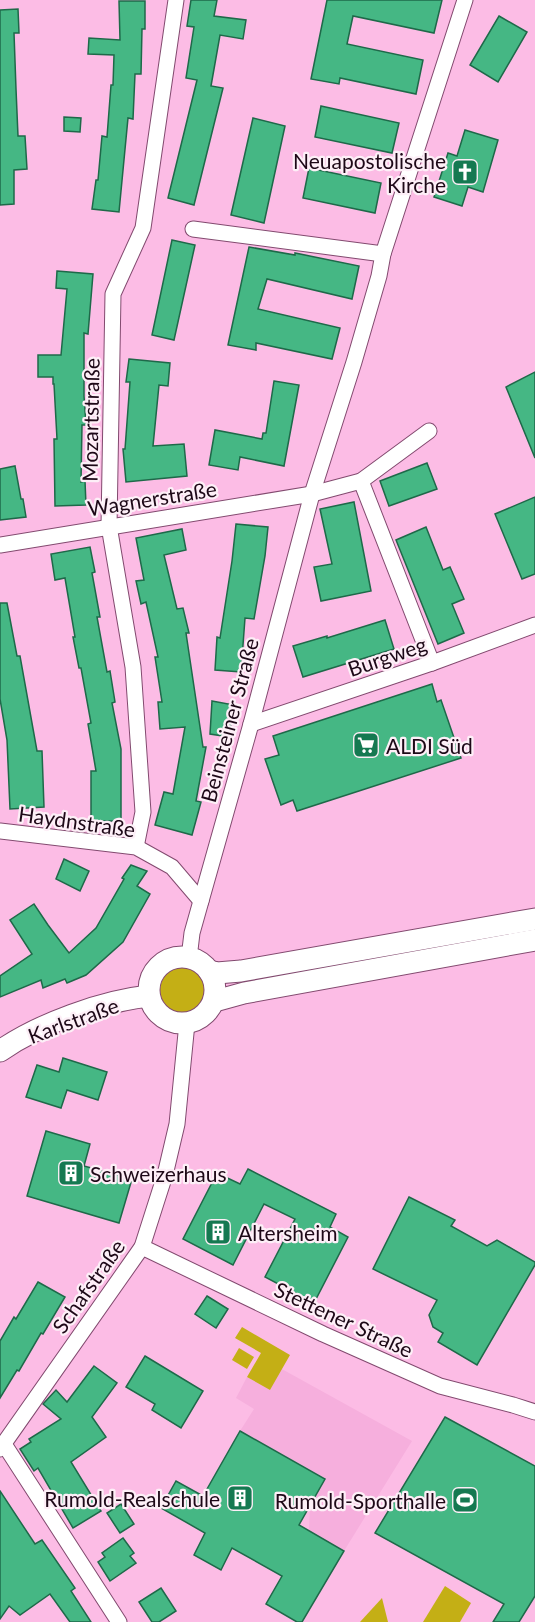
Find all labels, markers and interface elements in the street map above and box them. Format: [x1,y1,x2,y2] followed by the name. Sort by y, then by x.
[293,148,446,197] place label: Neuapostolische Kirche
[450,157,480,187] church icon: Neuapostolische Kirche
[76,358,104,482] street label: Mozartstraße
[86,475,218,521] street label: Wagnerstraße
[344,631,430,681] street label: Burgweg
[195,635,263,805] street label: Beinsteiner Straße
[351,730,381,760] supermarket icon: ALDI Süd
[386,733,473,758] place label: ALDI Süd
[17,800,137,842] street label: Haydnstraße
[24,992,122,1048] street label: Karlstraße
[56,1158,86,1188] building icon: Schweizerhaus
[90,1161,226,1186] place label: Schweizerhaus
[203,1217,233,1247] building icon: Altersheim
[238,1220,338,1245] place label: Altersheim
[47,1234,129,1338] street label: Schafstraße
[271,1276,417,1362] street label: Stettener Straße
[225,1483,255,1513] building icon: Rumold-Realschule
[450,1485,480,1515] sports icon: Rumold-Sporthalle
[44,1486,220,1511] place label: Rumold-Realschule
[275,1488,446,1513] place label: Rumold-Sporthalle

